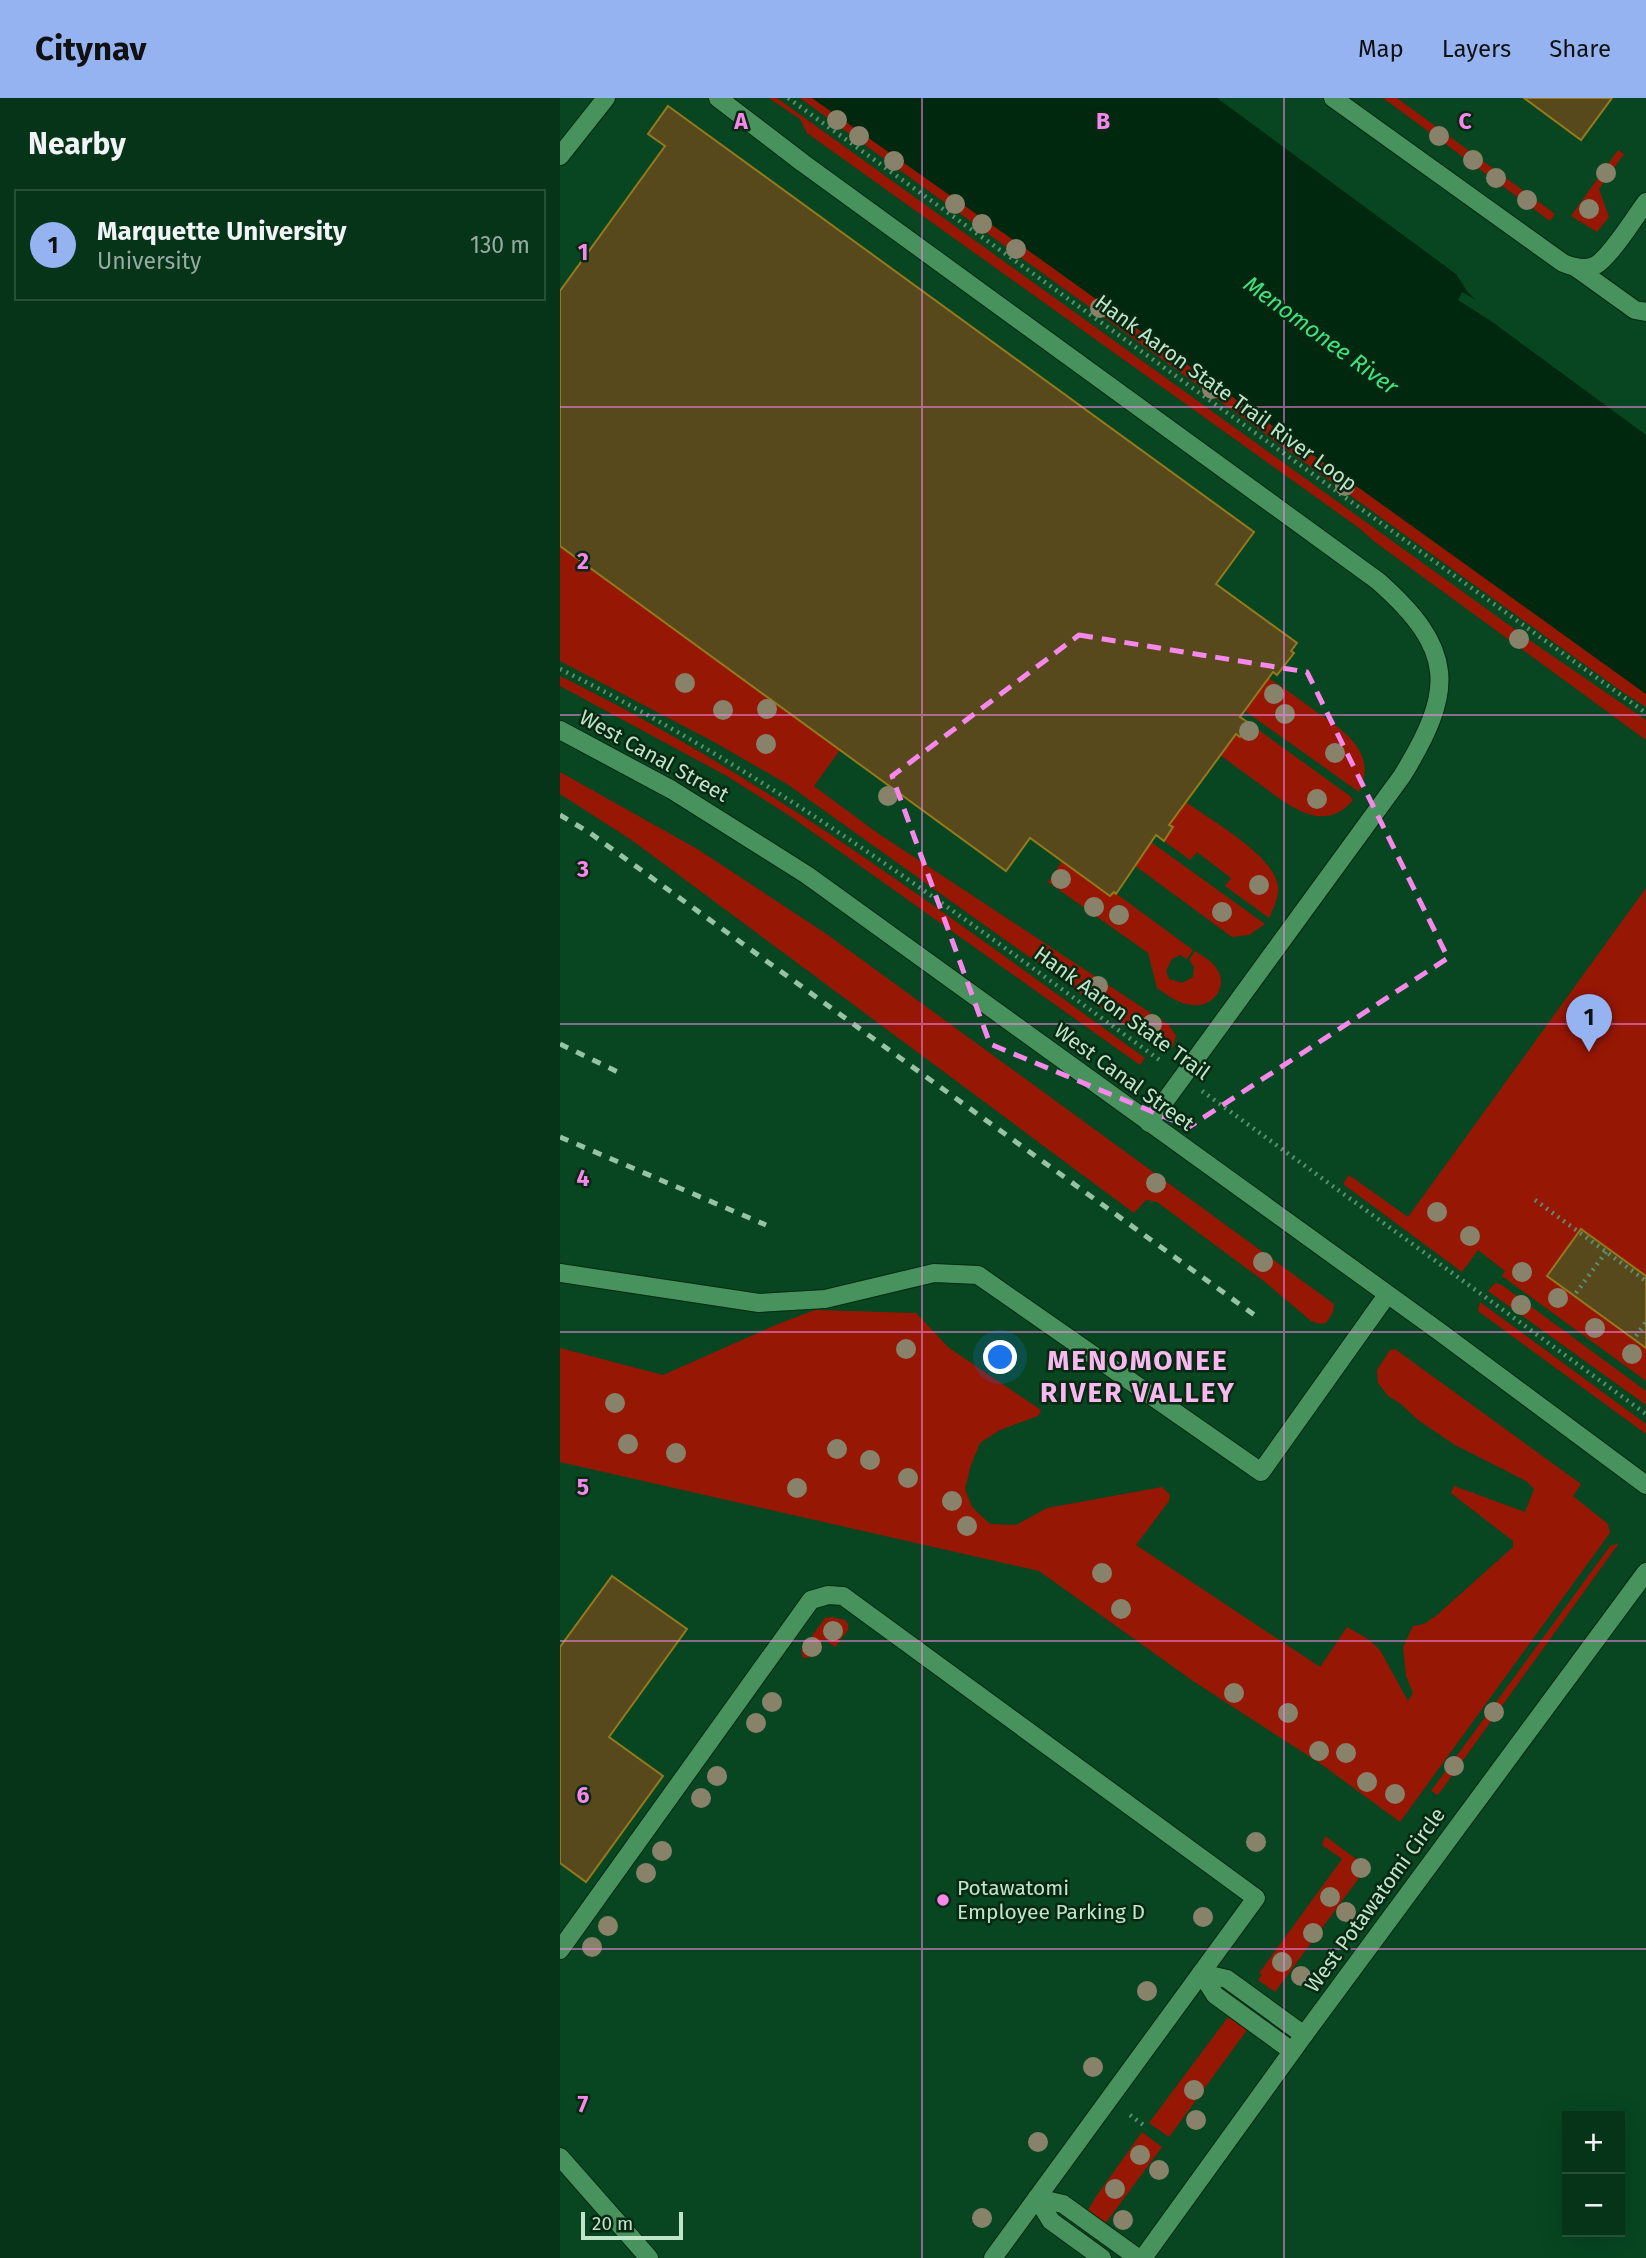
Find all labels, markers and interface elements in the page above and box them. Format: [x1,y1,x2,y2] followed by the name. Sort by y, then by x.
[35,29,147,69] text: Citynav
[1358,35,1404,63] text: Map
[1442,35,1511,63] text: Layers
[1549,35,1611,63] text: Share
[733,107,748,135] text: A
[1096,107,1110,135] text: B
[1458,107,1472,135] text: C
[28,126,126,162] text: Nearby
[97,216,346,247] text: Marquette University
[48,231,58,259] text: 1
[470,231,530,259] text: 130 m
[578,238,588,266] text: 1
[97,247,201,275] text: University
[1238,270,1405,401] water label: Menomonee River
[1090,289,1362,497] street label: Hank Aaron State Trail River Loop
[577,547,589,575] text: 2
[575,704,734,808] street label: West Canal Street
[576,855,589,883] text: 3
[1029,940,1215,1086] street label: Hank Aaron State Trail
[1566,994,1612,1052] pin: 1
[1049,1017,1199,1137] street label: West Canal Street
[577,1164,590,1192] text: 4
[983,1340,1017,1374] your location
[1040,1344,1236,1409] district label: MENOMONEE RIVER VALLEY
[577,1473,589,1501] text: 5
[577,1781,590,1809] text: 6
[1299,1803,1451,1997] street label: West Potawatomi Circle
[957,1875,1145,1925] place label: Potawatomi Employee Parking D
[935,1892,951,1908] marker: Potawatomi Employee Parking D
[578,2090,589,2118] text: 7
[1562,2111,1625,2237] map controls
[1562,2111,1625,2174] button: +
[1562,2174,1625,2237] button: −
[581,2209,682,2241] scale bar
[592,2212,633,2235] text: 20 m

